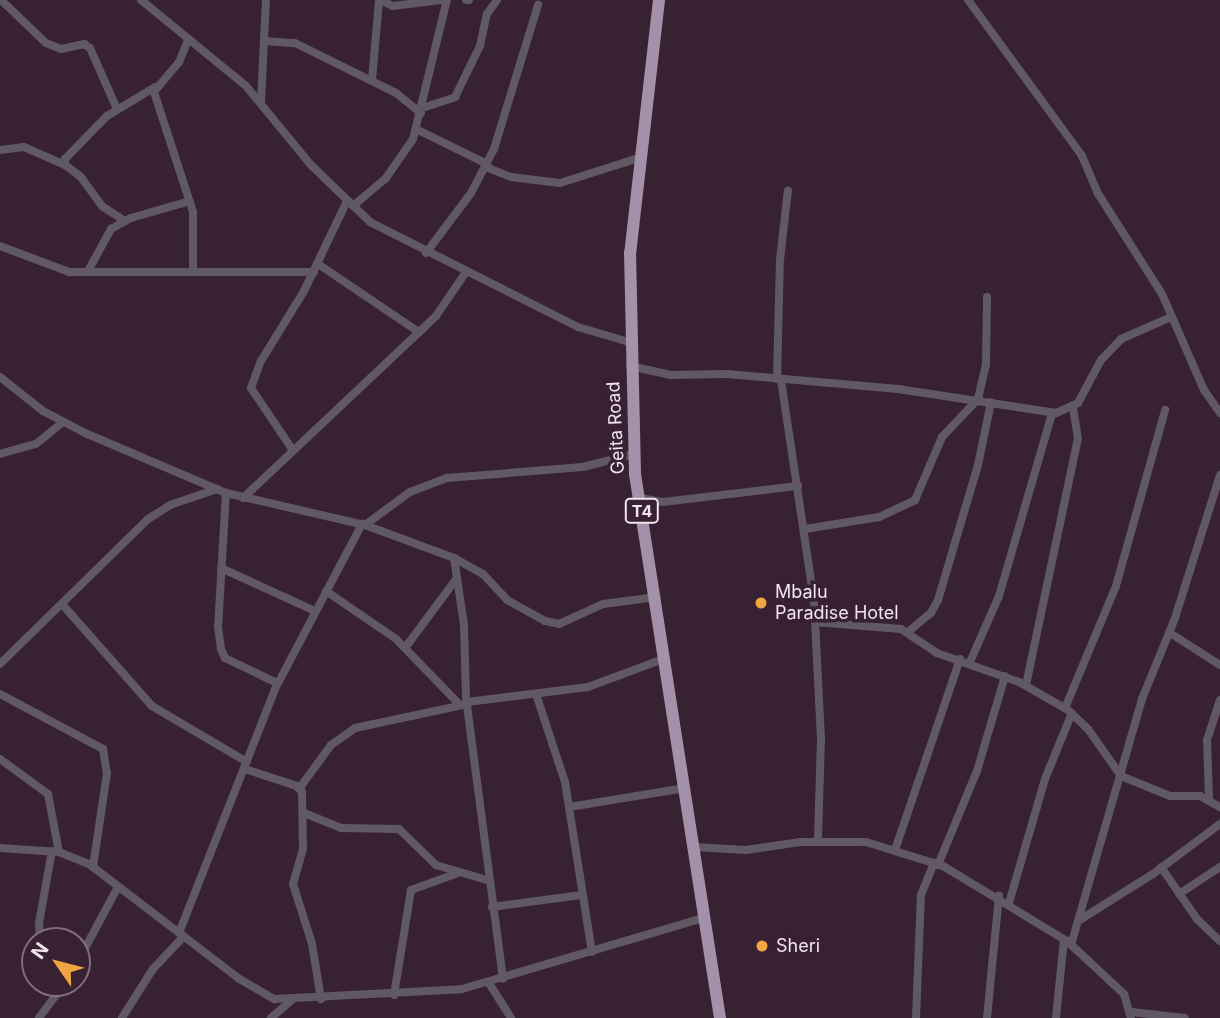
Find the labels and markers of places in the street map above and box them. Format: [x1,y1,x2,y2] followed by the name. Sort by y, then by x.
[775,582,899,624] place label: Mbalu Paradise Hotel
[753,595,769,611] marker: Mbalu Paradise Hotel
[776,935,820,957] place label: Sheri
[754,938,770,954] marker: Sheri

